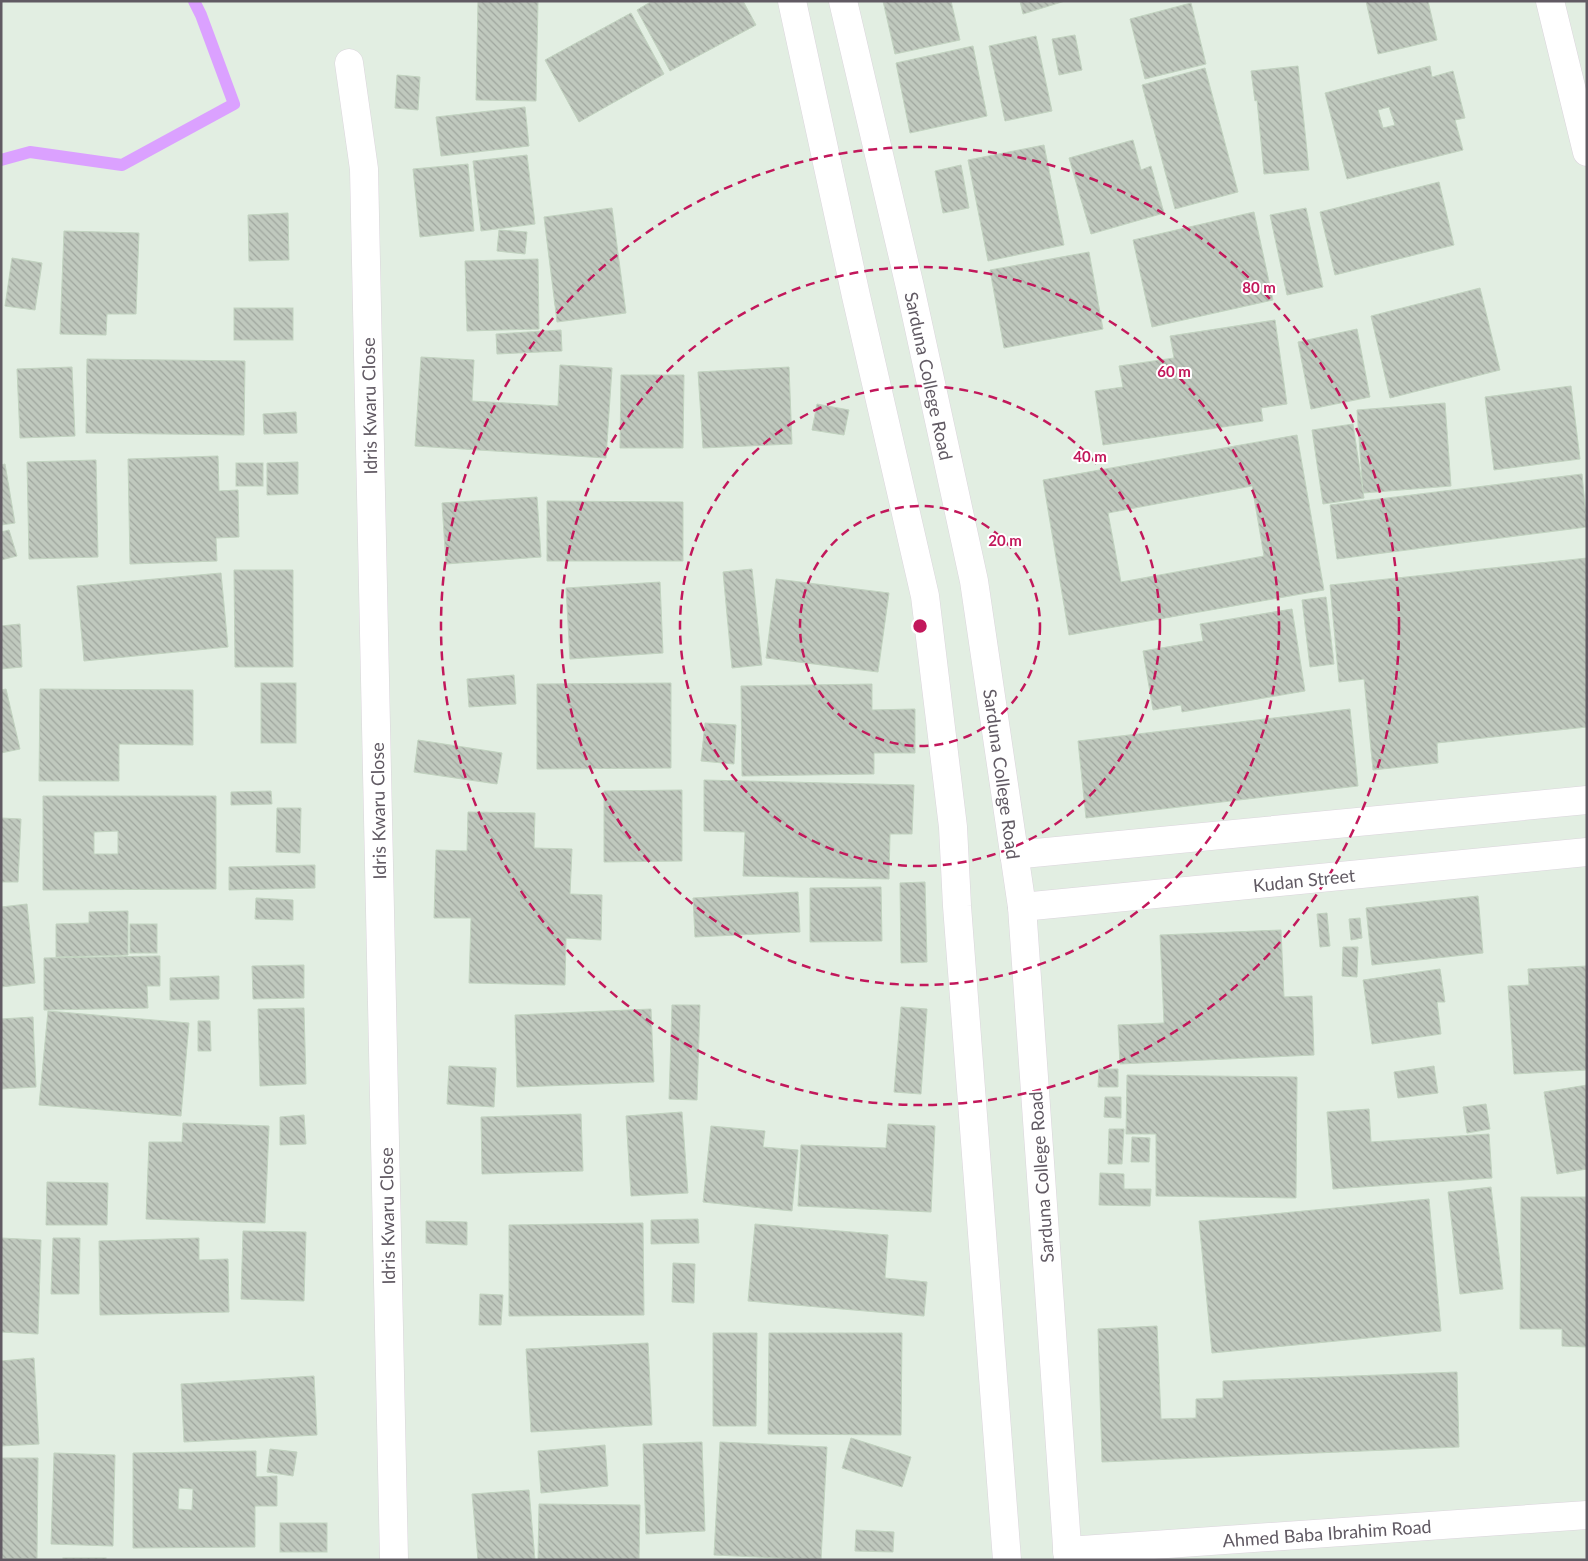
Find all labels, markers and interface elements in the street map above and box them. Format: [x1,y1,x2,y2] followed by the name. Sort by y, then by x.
[1242,278,1276,296] text: 80 m
[900,290,958,462] street label: Sarduna College Road
[357,337,381,475] street label: Idris Kwaru Close
[1157,362,1191,380] text: 60 m
[1073,447,1107,465] text: 40 m
[988,531,1022,549] text: 20 m
[911,617,929,635] centre of rings
[979,687,1025,861] street label: Sarduna College Road
[366,742,390,880] street label: Idris Kwaru Close
[1252,864,1357,896] street label: Kudan Street
[1024,1091,1058,1263] street label: Sarduna College Road
[375,1147,399,1285] street label: Idris Kwaru Close
[1222,1515,1432,1551] street label: Ahmed Baba Ibrahim Road

